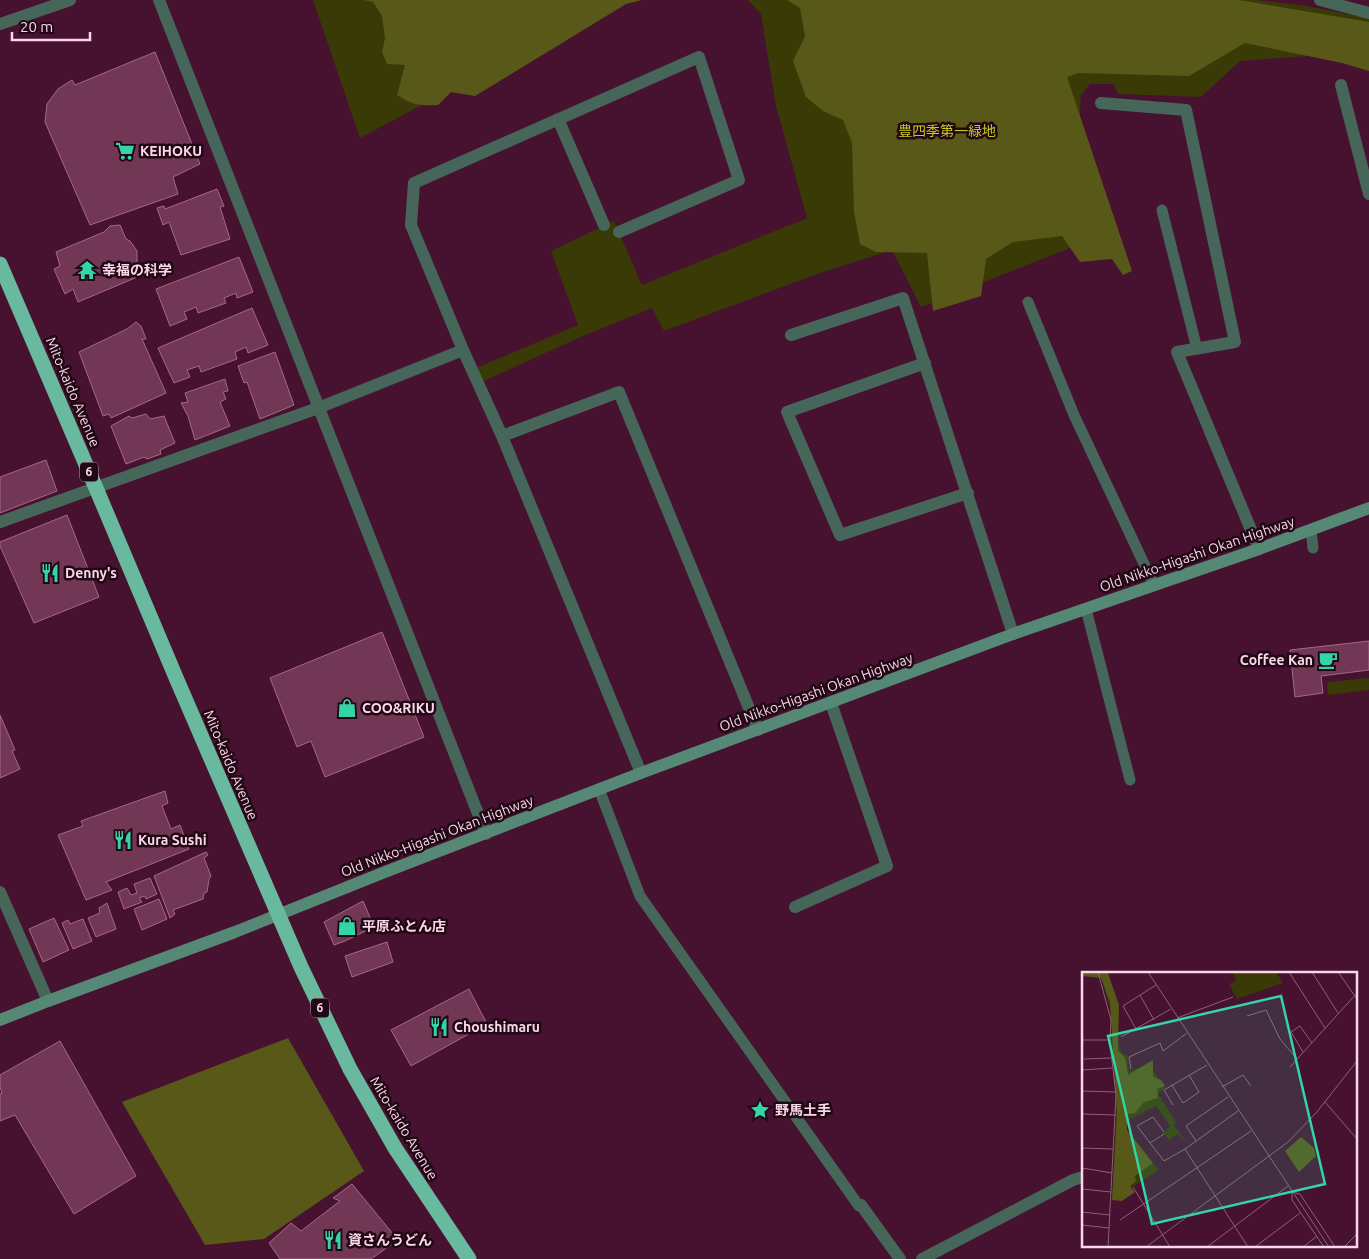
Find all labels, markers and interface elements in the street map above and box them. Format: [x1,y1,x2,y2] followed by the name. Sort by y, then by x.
[12,10,90,42] scale bar
[20,18,53,35] text: 20 m
[898,123,996,139] park label: 豊四季第一緑地
[114,140,136,162] supermarket icon: KEIHOKU
[140,143,202,159] place label: KEIHOKU
[76,259,98,281] temple icon: 幸福の科学
[102,262,172,278] place label: 幸福の科学
[43,335,103,449] street label: Mito-kaido Avenue
[80,462,98,482] road number: 6
[1098,513,1297,595] street label: Old Nikko-Higashi Okan Highway
[39,562,61,584] restaurant icon: Denny's
[65,565,117,581] place label: Denny's
[717,649,915,735] street label: Old Nikko-Higashi Okan Highway
[1317,649,1339,671] cafe icon: Coffee Kan
[1240,652,1313,668] place label: Coffee Kan
[336,697,358,719] shop icon: COO&RIKU
[362,700,435,716] place label: COO&RIKU
[201,708,261,822] street label: Mito-kaido Avenue
[339,792,536,880] street label: Old Nikko-Higashi Okan Highway
[112,829,134,851] restaurant icon: Kura Sushi
[138,832,207,848] place label: Kura Sushi
[336,915,358,937] shop icon: 平原ふとん店
[362,918,446,934] place label: 平原ふとん店
[1082,972,1356,1246] inset map
[311,998,329,1018] road number: 6
[428,1016,450,1038] restaurant icon: Choushimaru
[454,1019,540,1035] place label: Choushimaru
[367,1073,441,1183] street label: Mito-kaido Avenue
[749,1099,771,1121] place icon: 野馬土手
[775,1102,831,1118] place label: 野馬土手
[322,1229,344,1251] restaurant icon: 資さんうどん
[348,1232,432,1248] place label: 資さんうどん

